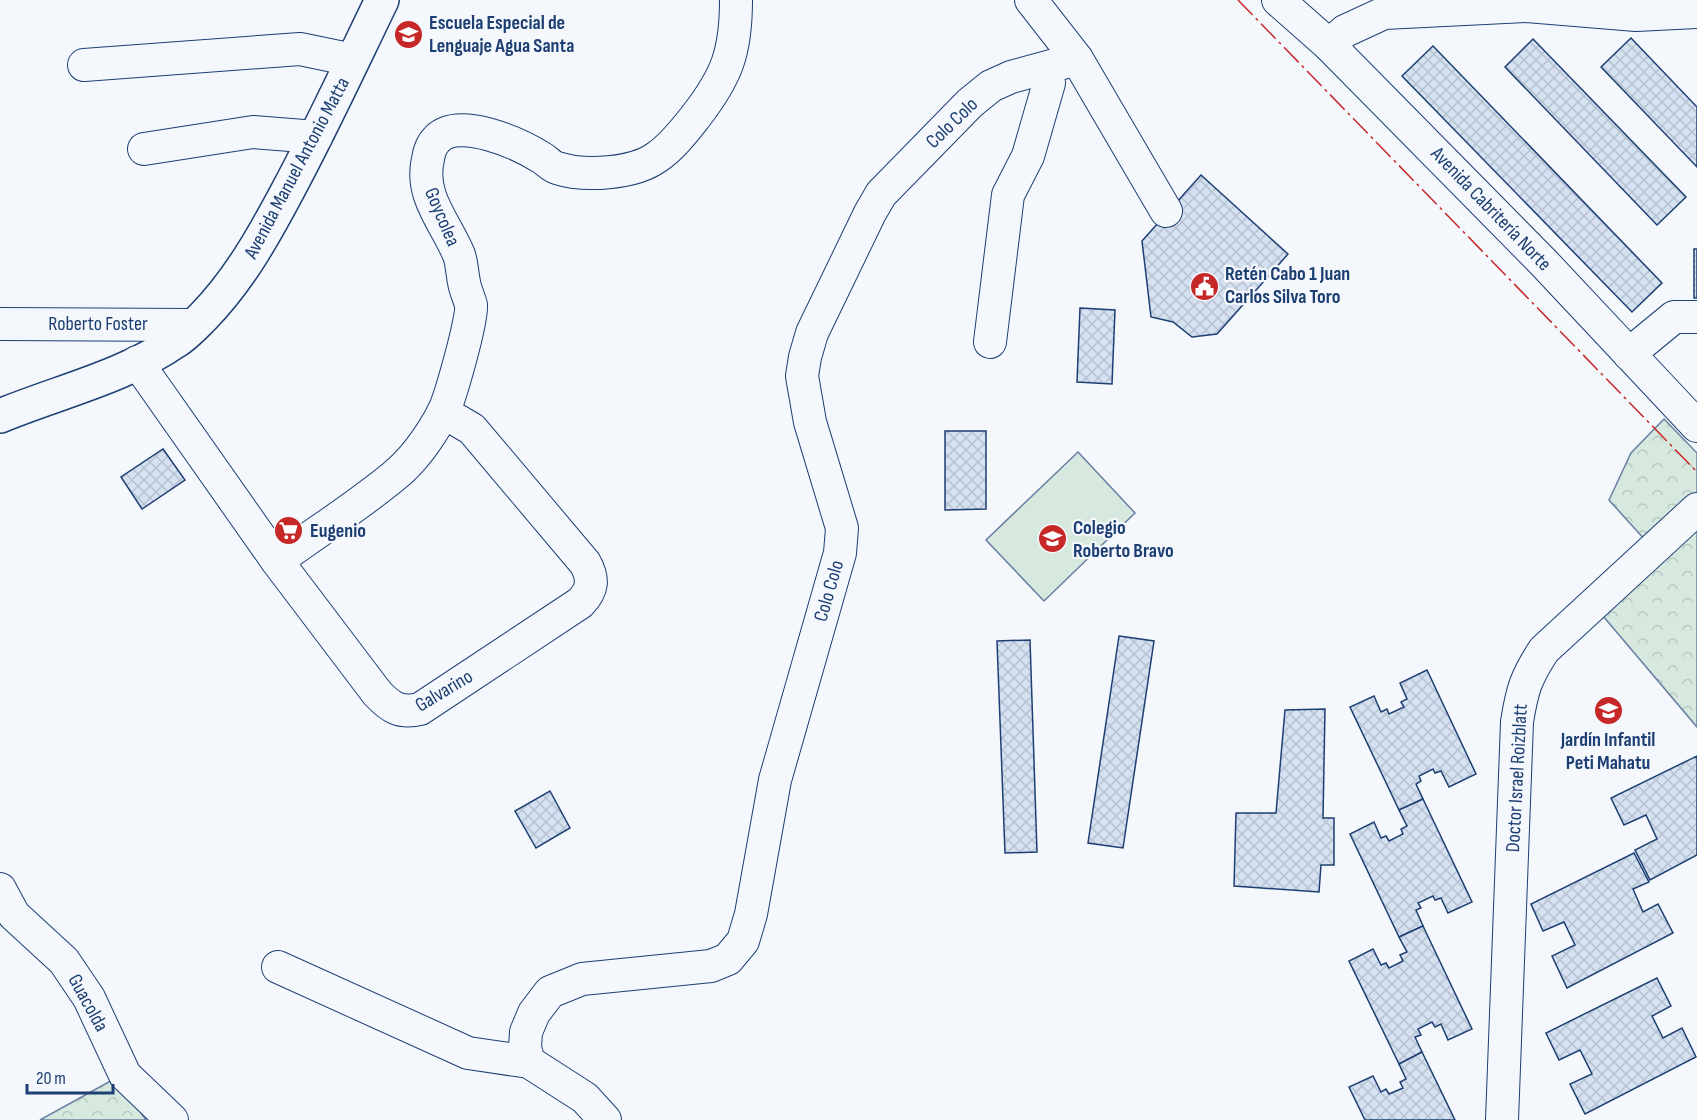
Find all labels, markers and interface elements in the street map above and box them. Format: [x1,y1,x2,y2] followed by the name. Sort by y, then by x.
[429,11,574,58] place label: Escuela Especial de Lenguaje Agua Santa
[392,18,424,50] school or university icon: Escuela Especial de Lenguaje Agua Santa
[239,73,355,264] street label: Avenida Manuel Antonio Matta
[921,93,983,153] street label: Colo Colo
[1425,141,1556,276] street label: Avenida Cabritería Norte
[419,184,465,250] street label: Goycolea
[1225,262,1350,309] place label: Retén Cabo 1 Juan Carlos Silva Toro
[1188,270,1220,302] public building icon: Retén Cabo 1 Juan Carlos Silva Toro
[48,312,148,336] street label: Roberto Foster
[273,515,305,547] supermarket icon: Eugenio
[1073,516,1174,563] place label: Colegio Roberto Bravo
[310,519,366,543] place label: Eugenio
[1036,523,1068,555] school or university icon: Colegio Roberto Bravo
[809,557,849,625] street label: Colo Colo
[411,665,477,717] street label: Galvarino
[1592,694,1624,726] school or university icon: Jardín Infantil Peti Mahatu
[1501,703,1533,853] street label: Doctor Israel Roizblatt
[1560,728,1655,775] place label: Jardín Infantil Peti Mahatu
[62,970,114,1036] street label: Guacolda
[27,1057,112,1095] scale bar
[36,1068,66,1089] text: 20 m

